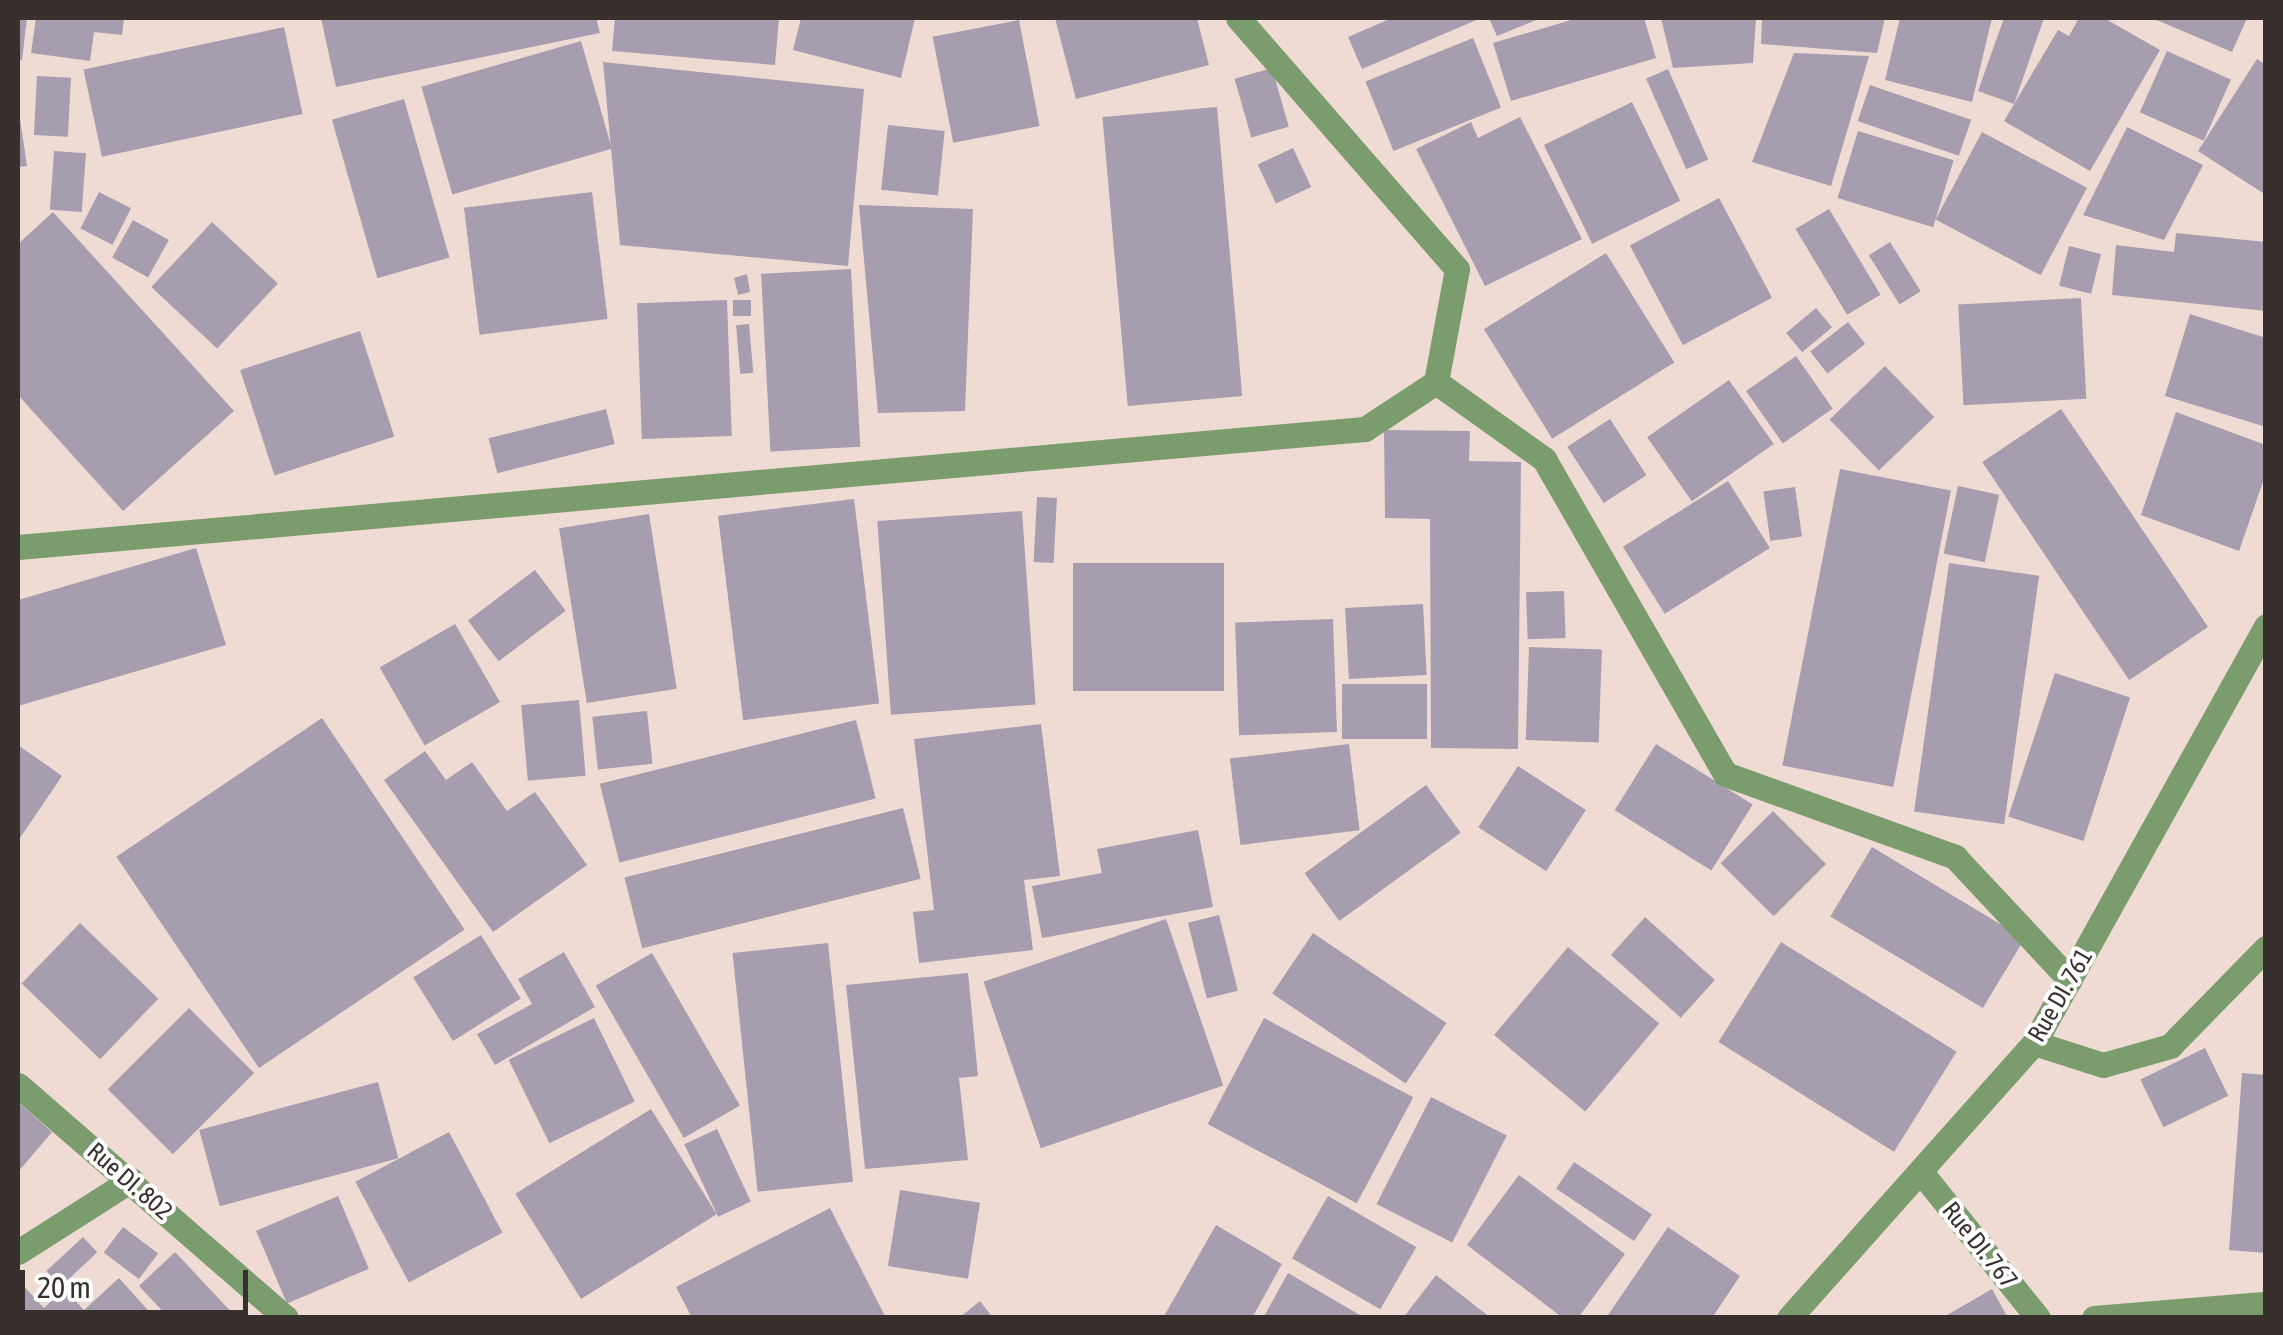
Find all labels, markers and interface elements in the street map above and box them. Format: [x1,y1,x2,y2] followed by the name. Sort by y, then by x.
[2021,943,2099,1047] street label: Rue DI. 761
[81,1136,179,1226] street label: Rue DI. 802
[1936,1196,2024,1294] street label: Rue DI. 767
[25,1250,252,1312] scale bar
[37,1270,91,1304] text: 20 m

